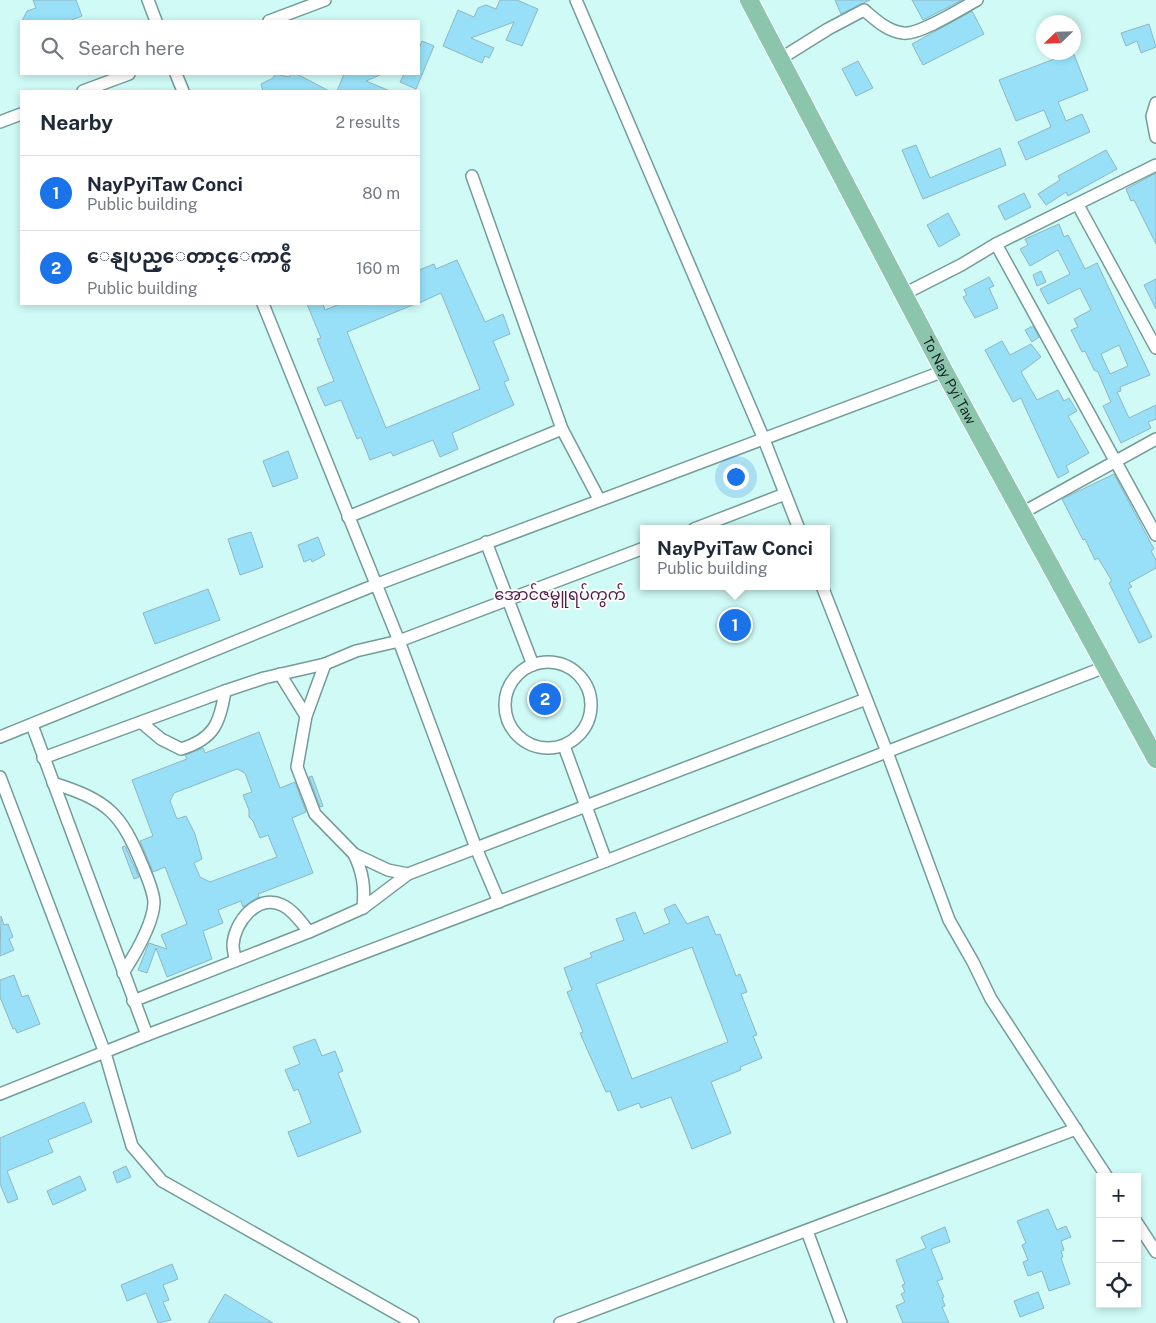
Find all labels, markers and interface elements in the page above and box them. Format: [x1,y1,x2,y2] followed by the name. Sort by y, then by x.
[1036,15,1081,60] north arrow
[20,20,420,75] search box
[38,34,66,62] icon: search
[78,37,185,59] text: Search here
[40,110,113,135] text: Nearby
[335,113,400,132] text: 2 results
[87,173,243,195] text: NayPyiTaw Conci
[53,184,59,203] text: 1
[362,184,400,203] text: 80 m
[87,195,198,214] text: Public building
[87,245,292,267] text: ေနျပည္ေတာင္ေကာင္စီ
[51,259,61,278] text: 2
[356,259,400,278] text: 160 m
[87,279,198,298] text: Public building
[919,334,980,427] street label: To Nay Pyi Taw
[723,464,749,490] your location
[640,525,830,590] popup
[657,537,813,559] text: NayPyiTaw Conci
[657,559,768,578] text: Public building
[494,583,626,608] district label: အောင်ဇမ္ဗူရပ်ကွက်
[719,606,751,644] pin: 1
[529,680,561,718] pin: 2
[1096,1173,1141,1308] map controls
[1096,1173,1141,1218] button: +
[1096,1218,1141,1263] button: −
[1096,1263,1141,1308] button: locate

